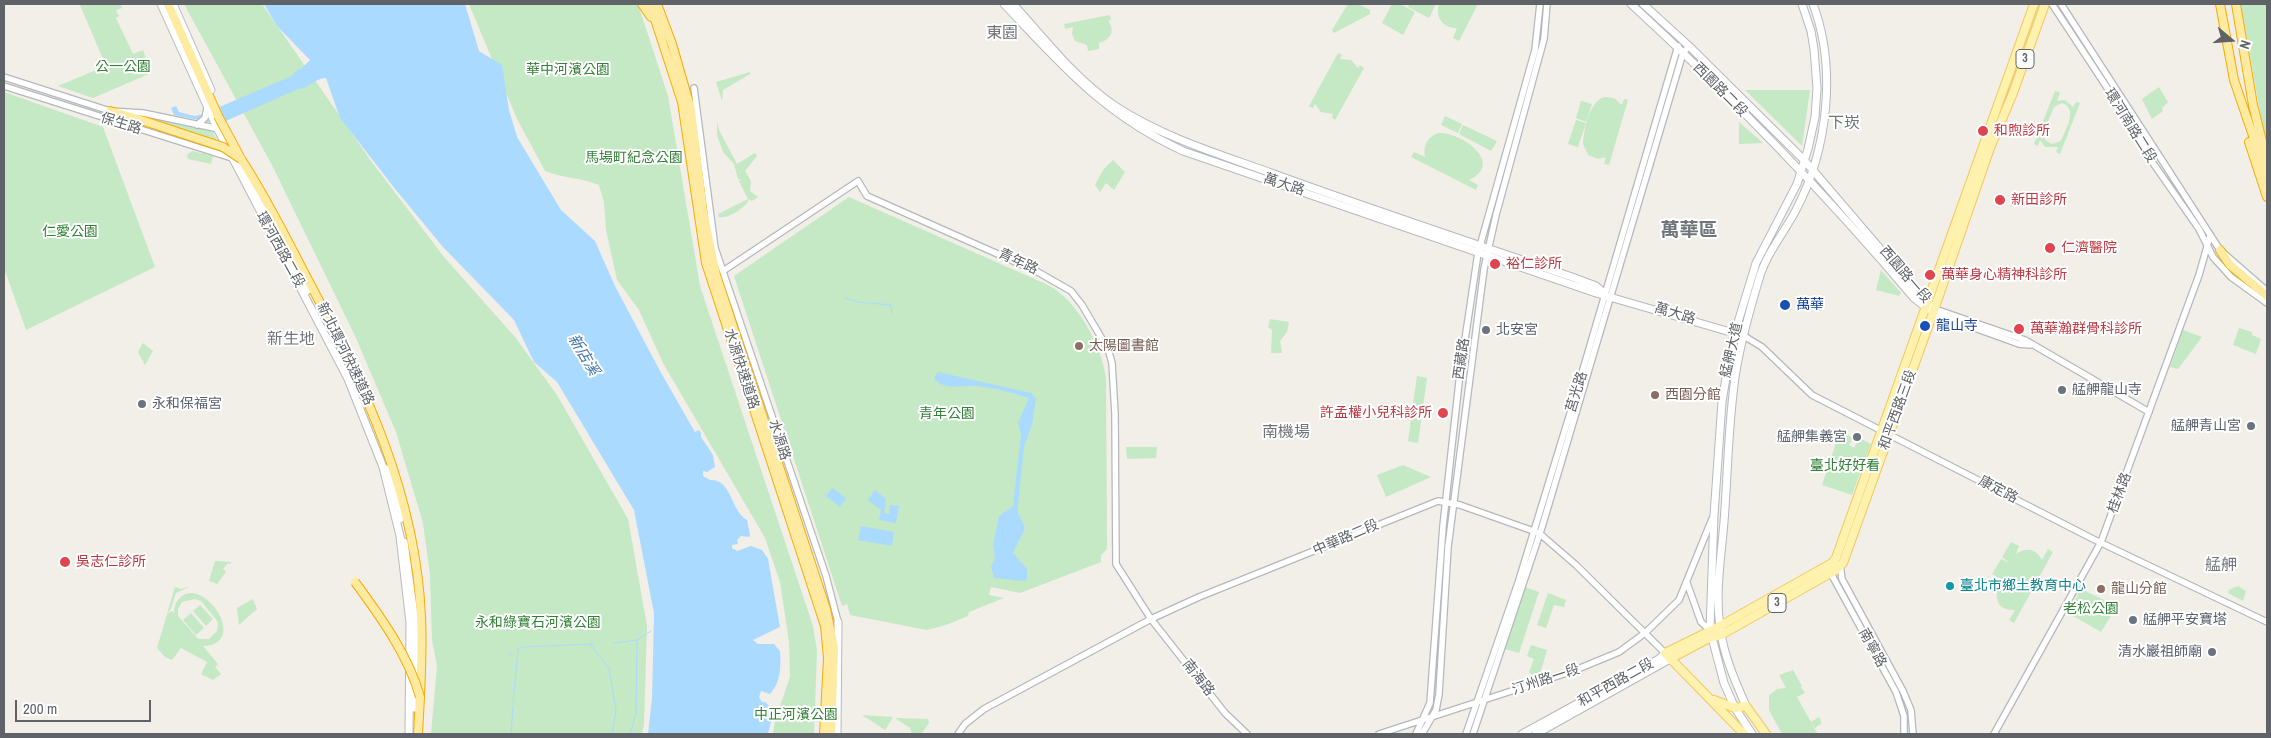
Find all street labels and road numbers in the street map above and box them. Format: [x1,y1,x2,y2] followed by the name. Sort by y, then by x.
[2016,50,2034,68] road number: 3
[1689,59,1751,121] street label: 西園路二段
[2101,86,2159,166] street label: 環河南路二段
[98,110,144,138] street label: 保生路
[1261,171,1307,199] street label: 萬大路
[252,209,308,291] street label: 環河西路二段
[1876,243,1934,307] street label: 西園路一段
[995,246,1041,278] street label: 青年路
[313,300,377,408] street label: 新北環河快速道路
[1652,300,1698,328] street label: 萬大路
[1718,321,1746,379] street label: 艋舺大道
[720,326,762,412] street label: 水源快速道路
[1451,337,1473,381] street label: 西藏路
[1876,368,1920,452] street label: 和平西路三段
[1563,369,1591,415] street label: 莒光路
[765,417,793,463] street label: 水源路
[2105,470,2135,516] street label: 桂林路
[1976,473,2020,507] street label: 康定路
[1311,517,1381,559] street label: 中華路二段
[1768,594,1786,612] road number: 3
[1854,626,1890,670] street label: 南寧路
[1575,655,1657,711] street label: 和平西路二段
[1178,656,1218,700] street label: 南海路
[1510,661,1582,699] street label: 汀州路一段

